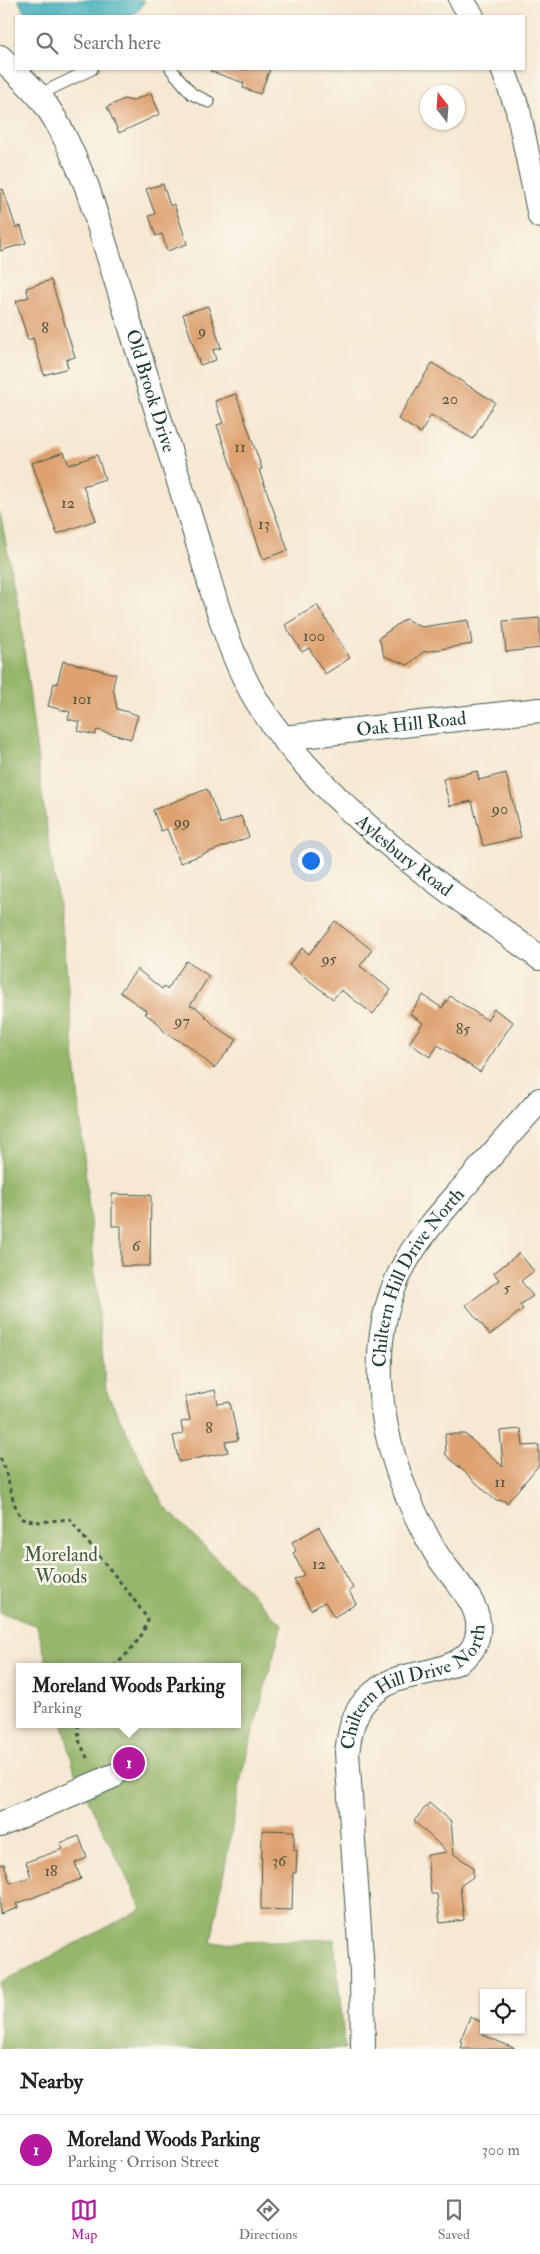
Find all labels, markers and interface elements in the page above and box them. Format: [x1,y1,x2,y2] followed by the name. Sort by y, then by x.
[15,15,525,70] search box
[33,29,61,57] icon: search
[73,31,161,55] text: Search here
[420,85,465,130] north arrow
[41,318,49,338] house number: 8
[197,321,206,341] house number: 9
[120,326,181,456] street label: Old Brook Drive
[442,389,458,409] house number: 20
[234,437,246,457] house number: 11
[61,493,75,513] house number: 12
[258,514,270,534] house number: 13
[303,626,325,646] house number: 100
[72,689,92,709] house number: 101
[355,706,468,742] street label: Oak Hill Road
[491,799,508,819] house number: 90
[350,809,458,902] street label: Aylesbury Road
[173,812,190,832] house number: 99
[298,848,324,874] your location
[320,949,337,969] house number: 95
[173,1011,190,1031] house number: 97
[456,1019,470,1039] house number: 85
[368,1183,470,1368] street label: Chiltern Hill Drive North
[132,1236,141,1256] house number: 6
[503,1278,511,1298] house number: 5
[205,1418,213,1438] house number: 8
[494,1472,506,1492] house number: 11
[24,1543,99,1589] park label: Moreland Woods
[312,1554,326,1574] house number: 12
[336,1624,491,1751] street label: Chiltern Hill Drive North
[16,1663,241,1728] popup
[32,1674,225,1698] text: Moreland Woods Parking
[32,1698,82,1718] text: Parking
[113,1744,145,1782] pin: 1
[272,1851,287,1871] house number: 36
[44,1861,58,1881] house number: 18
[480,1989,525,2034] map controls
[480,1989,525,2034] button: locate
[20,2068,83,2095] text: Nearby
[67,2128,260,2152] text: Moreland Woods Parking
[33,2140,39,2160] text: 1
[482,2140,520,2160] text: 300 m
[67,2152,219,2172] text: Parking · Orrison Street
[70,2196,98,2243] tab: Map
[239,2196,297,2243] tab: Directions
[438,2196,470,2243] tab: Saved

